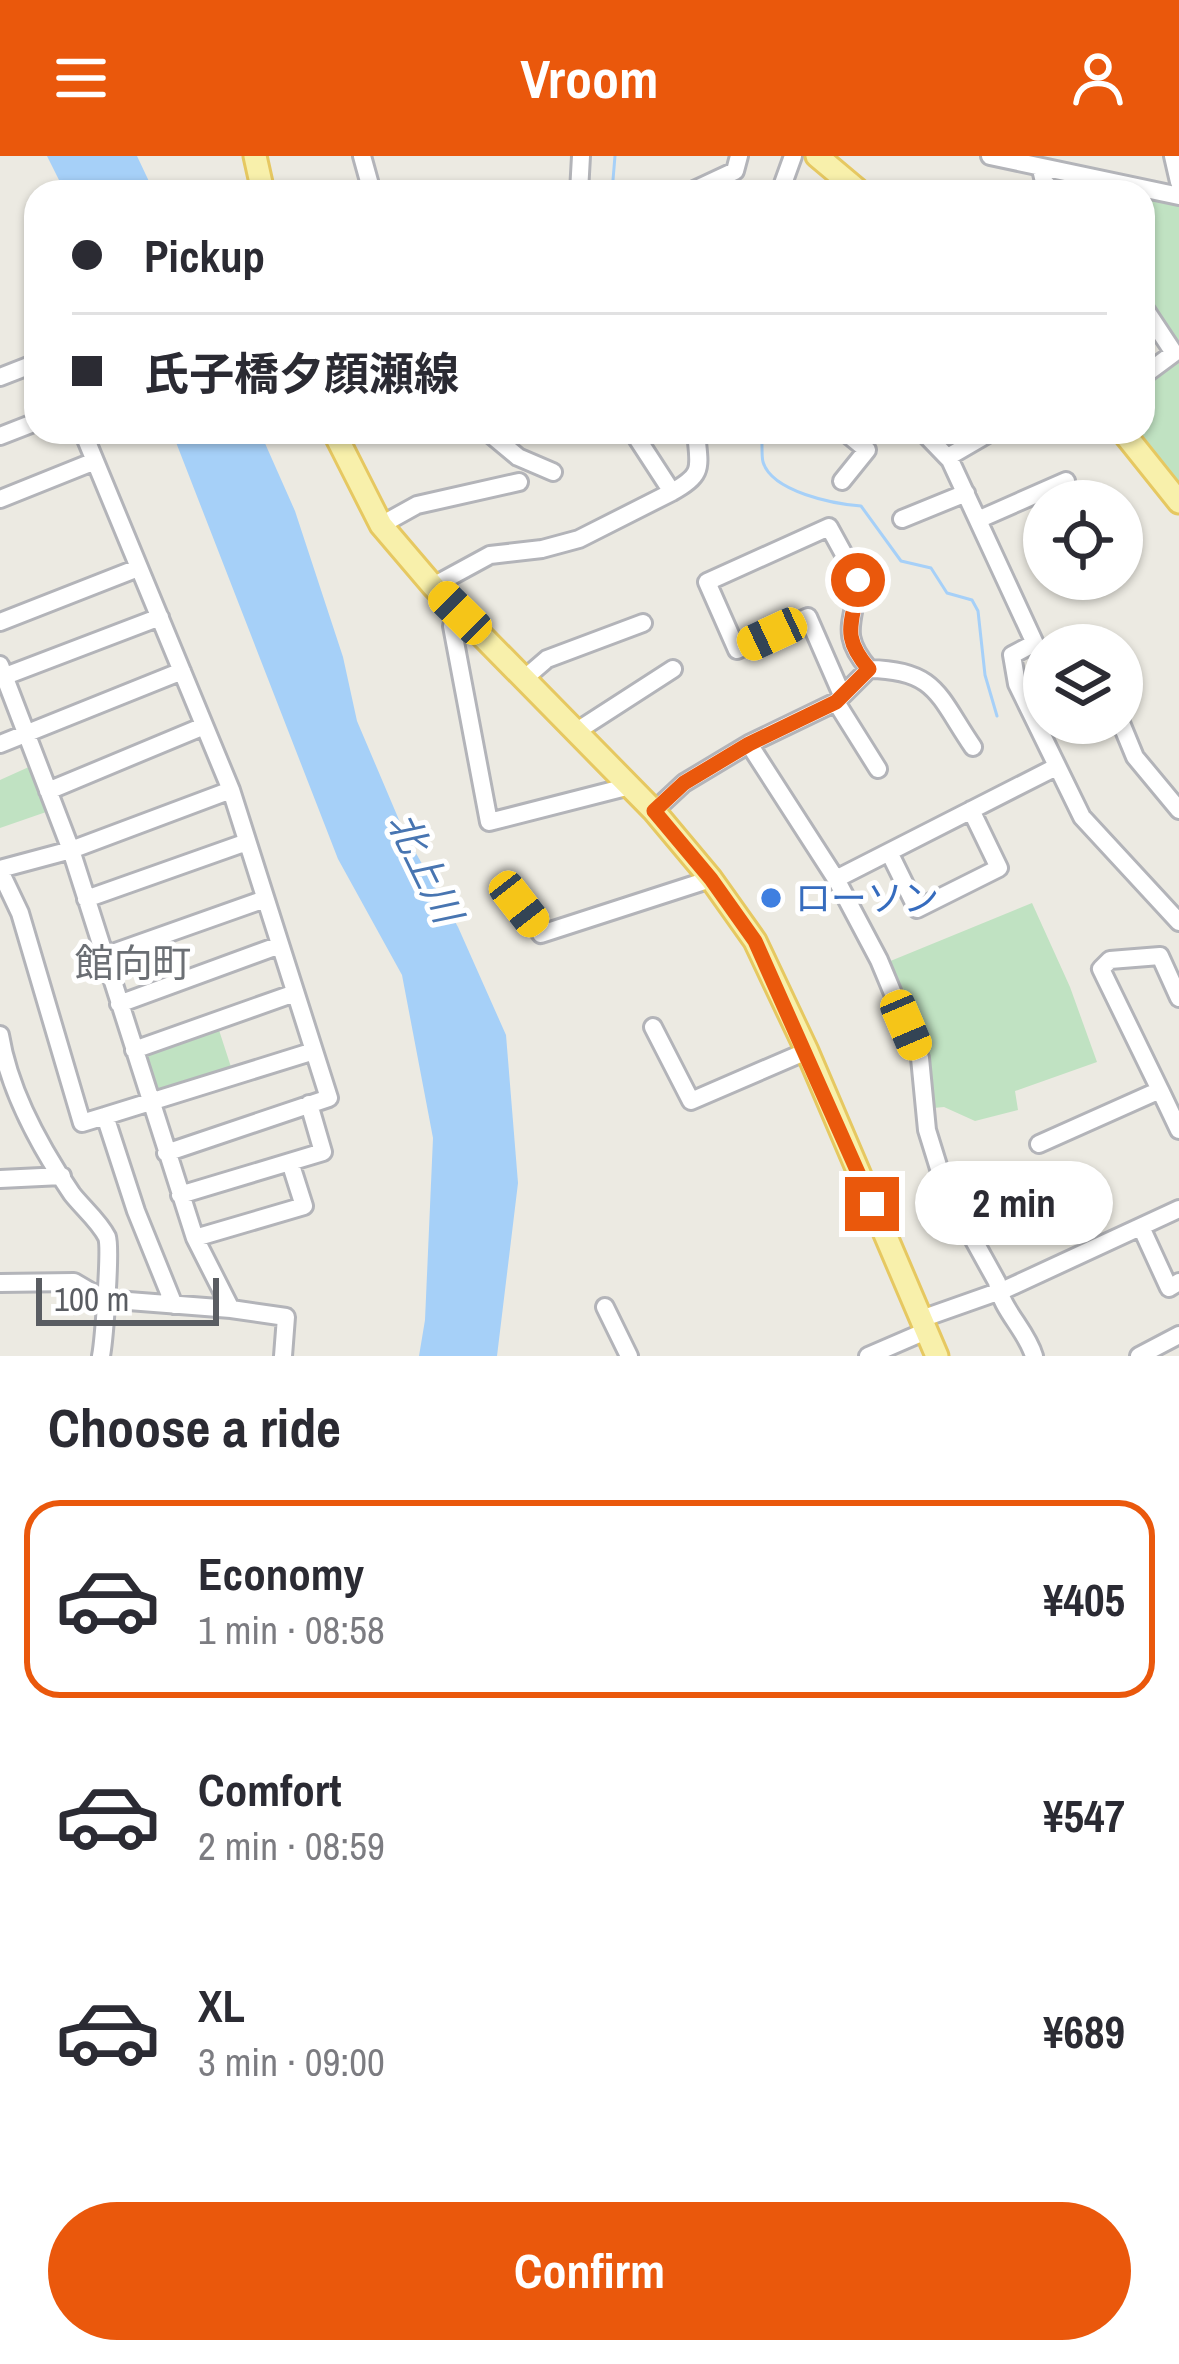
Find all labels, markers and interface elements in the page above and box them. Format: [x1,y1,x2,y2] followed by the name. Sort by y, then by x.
[521,42,658,115] text: Vroom
[48,45,114,111] icon: menu
[1065,45,1131,111] icon: person
[144,225,265,286] text: Pickup
[144,343,459,404] text: 氏子橋夕顔瀬線
[1023,480,1143,744] map controls
[1023,480,1143,600] button: locate
[831,553,885,607] route start
[422,575,498,651] car
[732,602,812,666] car
[1023,624,1143,744] button: layers
[376,803,476,935] water label: 北上川
[483,865,555,943] car
[795,874,939,922] place label: ローソン
[758,885,784,911] marker: ローソン
[74,937,192,989] district label: 館向町
[875,985,937,1065] car
[914,1162,1112,1246] callout: 2 min
[845,1177,899,1231] route end
[972,1177,1056,1229] text: 2 min
[36,1272,219,1325] scale bar
[54,1277,129,1321] text: 100 m
[48,1391,341,1464] text: Choose a ride
[198,1543,364,1604] text: Economy
[54,1545,162,1653] icon: car
[1043,1569,1125,1630] text: ¥405
[198,1604,385,1656] text: 1 min · 08:58
[198,1759,341,1820] text: Comfort
[54,1761,162,1869] icon: car
[1043,1785,1125,1846] text: ¥547
[198,1820,385,1872] text: 2 min · 08:59
[198,1975,245,2036] text: XL
[54,1977,162,2085] icon: car
[1043,2001,1125,2062] text: ¥689
[198,2036,385,2088] text: 3 min · 09:00
[48,2202,1131,2340] button: Confirm

